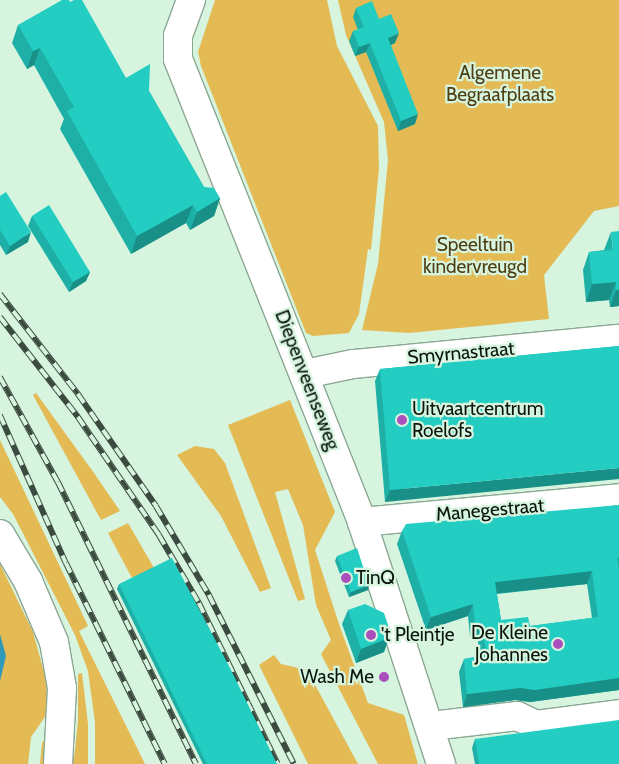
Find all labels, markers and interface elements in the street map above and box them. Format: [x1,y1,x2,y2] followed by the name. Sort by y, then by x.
[446,62,554,106] park label: Algemene Begraafplaats
[423,234,527,278] park label: Speeltuin kindervreugd
[270,307,344,453] street label: Diepenveenseweg
[407,337,515,369] street label: Smyrnastraat
[412,398,543,442] place label: Uitvaartcentrum Roelofs
[396,414,408,426] marker: Uitvaartcentrum Roelofs
[435,494,545,526] street label: Manegestraat
[356,567,395,589] place label: TinQ
[340,572,352,584] marker: TinQ
[471,622,548,666] place label: De Kleine Johannes
[381,624,454,646] place label: 't Pleintje
[365,629,377,641] marker: 't Pleintje
[552,638,564,650] marker: De Kleine Johannes
[300,666,374,688] place label: Wash Me
[378,671,390,683] marker: Wash Me

